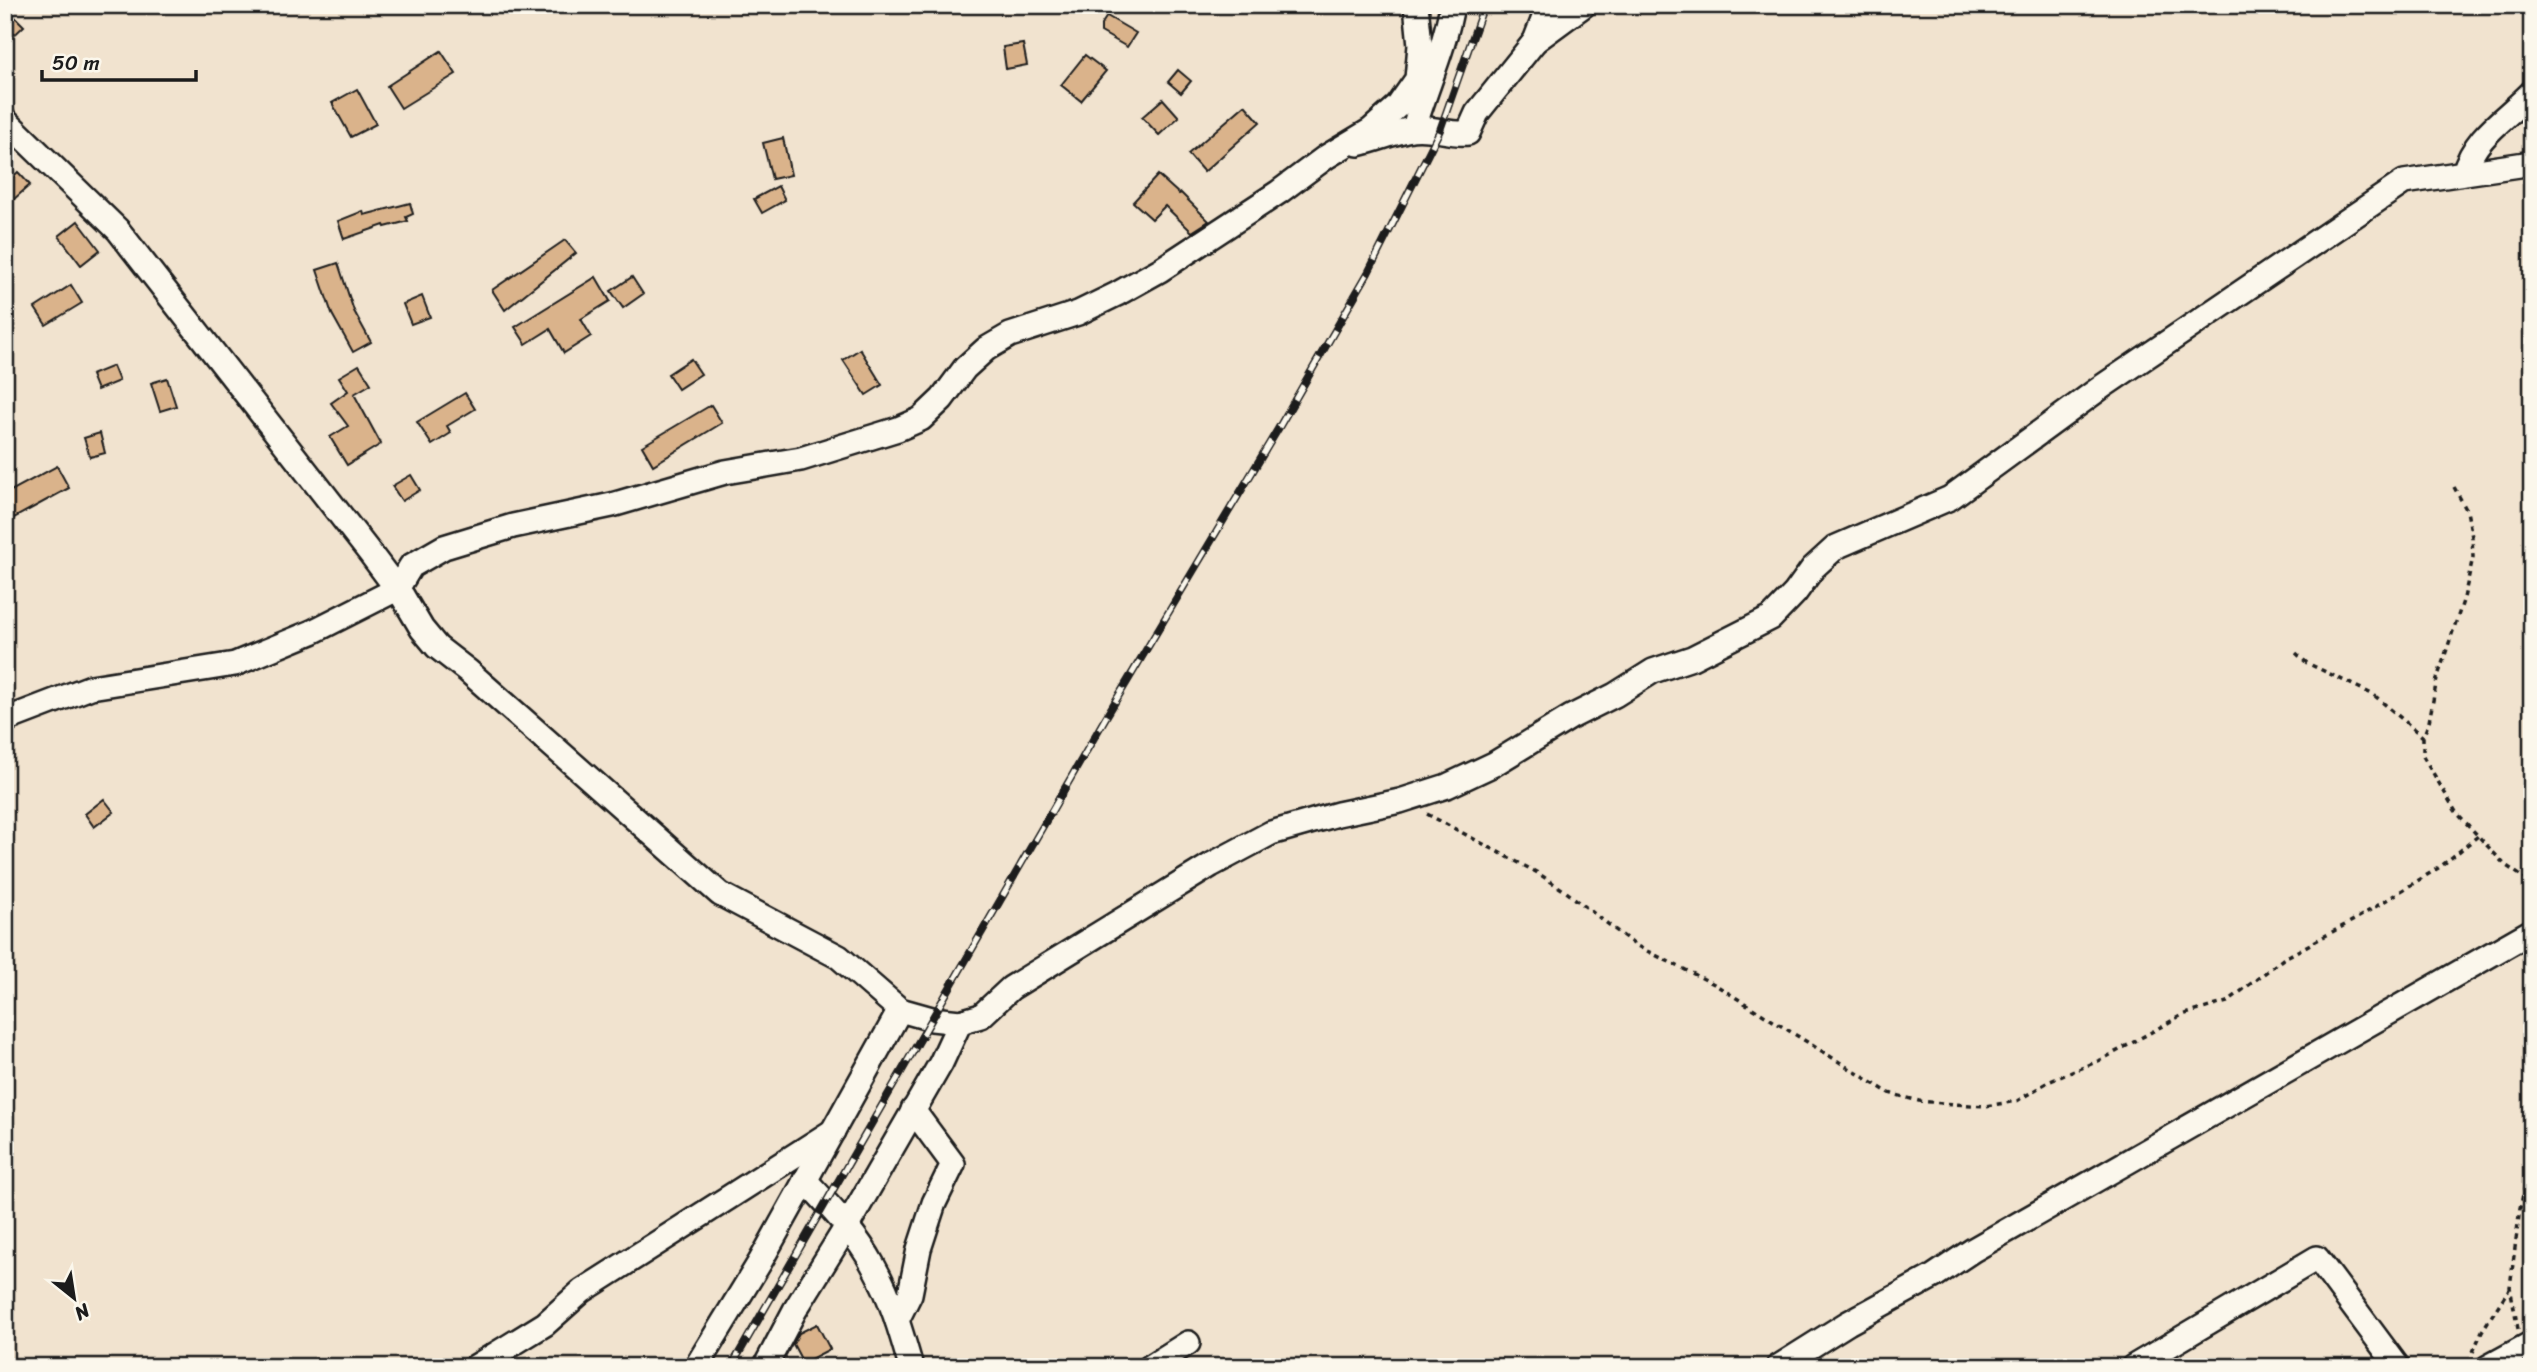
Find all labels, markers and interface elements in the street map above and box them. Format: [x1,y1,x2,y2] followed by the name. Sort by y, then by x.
[42,38,196,82] scale bar
[52,44,100,82] text: 50 m
[38,1264,108,1334] north arrow
[68,1294,97,1330] text: N

